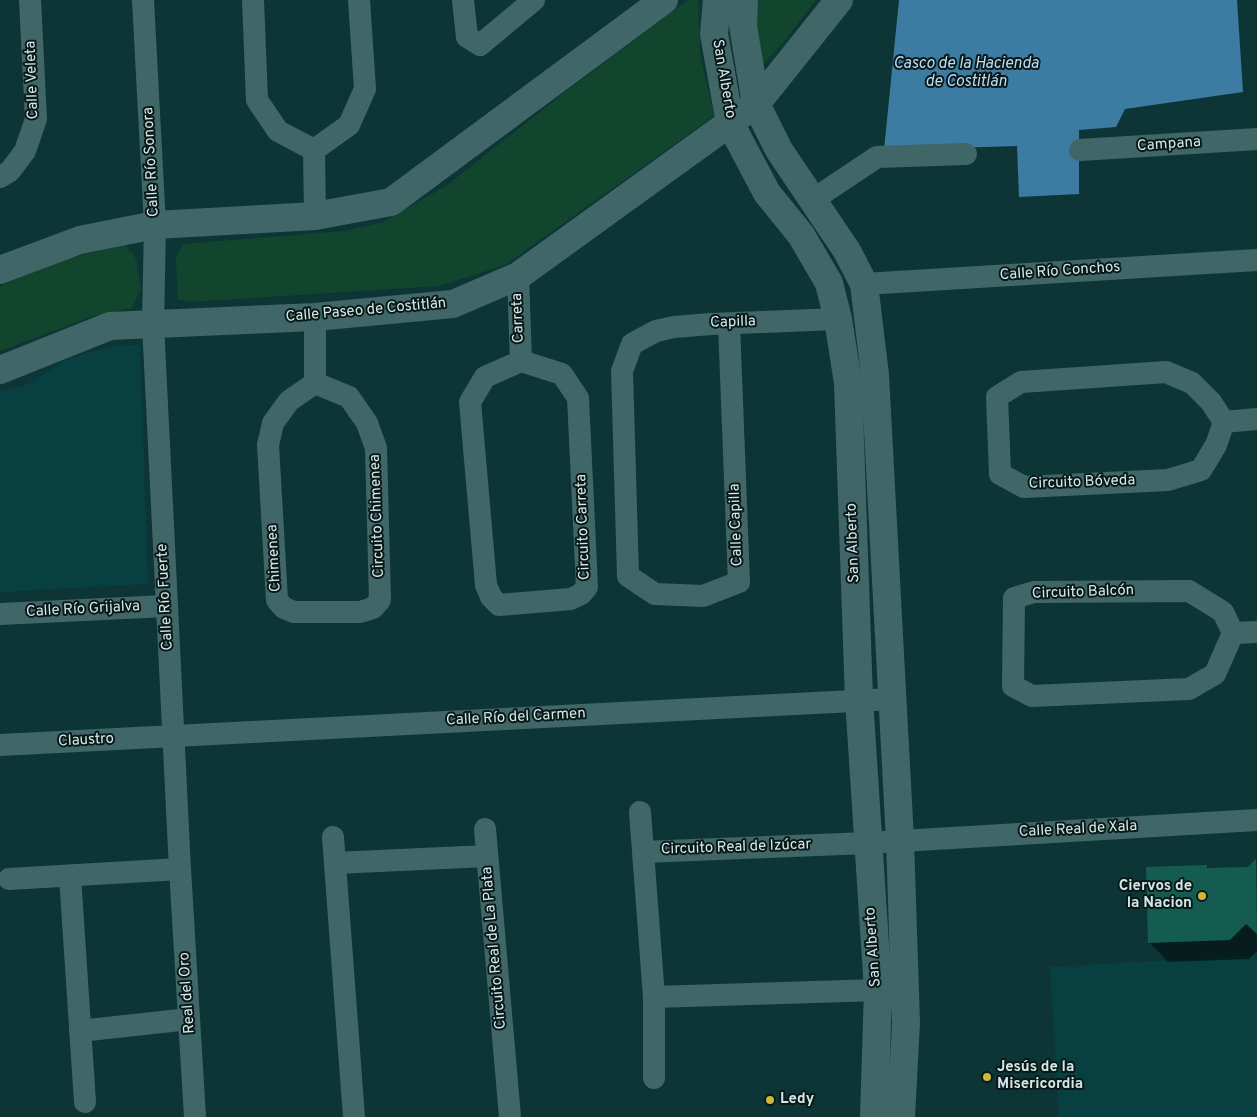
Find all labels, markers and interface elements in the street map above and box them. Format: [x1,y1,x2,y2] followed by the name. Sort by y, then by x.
[707,38,739,120] street label: San Alberto
[23,40,43,120] street label: Calle Veleta
[893,55,1039,93] water label: Casco de la Hacienda de Costitlán
[140,107,164,217] street label: Calle Río Sonora
[1137,134,1201,156] street label: Campana
[999,259,1121,285] street label: Calle Río Conchos
[509,293,529,343] street label: Carreta
[285,295,447,327] street label: Calle Paseo de Costitlán
[710,313,756,333] street label: Capilla
[367,454,389,578] street label: Circuito Chimenea
[1028,472,1136,494] street label: Circuito Bóveda
[573,474,595,580] street label: Circuito Carreta
[727,483,747,567] street label: Calle Capilla
[844,503,864,583] street label: San Alberto
[264,524,286,592] street label: Chimenea
[154,543,178,651] street label: Calle Río Fuerte
[1032,582,1134,604] street label: Circuito Balcón
[26,598,140,622] street label: Calle Río Grijalva
[446,705,586,731] street label: Calle Río del Carmen
[58,731,114,751] street label: Claustro
[1018,818,1138,842] street label: Calle Real de Xala
[660,836,812,860] street label: Circuito Real de Izúcar
[479,866,511,1030] street label: Circuito Real de La Plata
[1119,878,1192,913] place label: Ciervos de la Nacion
[1196,890,1208,902] marker: Ciervos de la Nacion
[862,906,886,988] street label: San Alberto
[176,952,200,1034] street label: Real del Oro
[997,1059,1083,1094] place label: Jesús de la Misericordia
[981,1071,993,1083] marker: Jesús de la Misericordia
[780,1091,814,1109] place label: Ledy
[764,1094,776,1106] marker: Ledy

